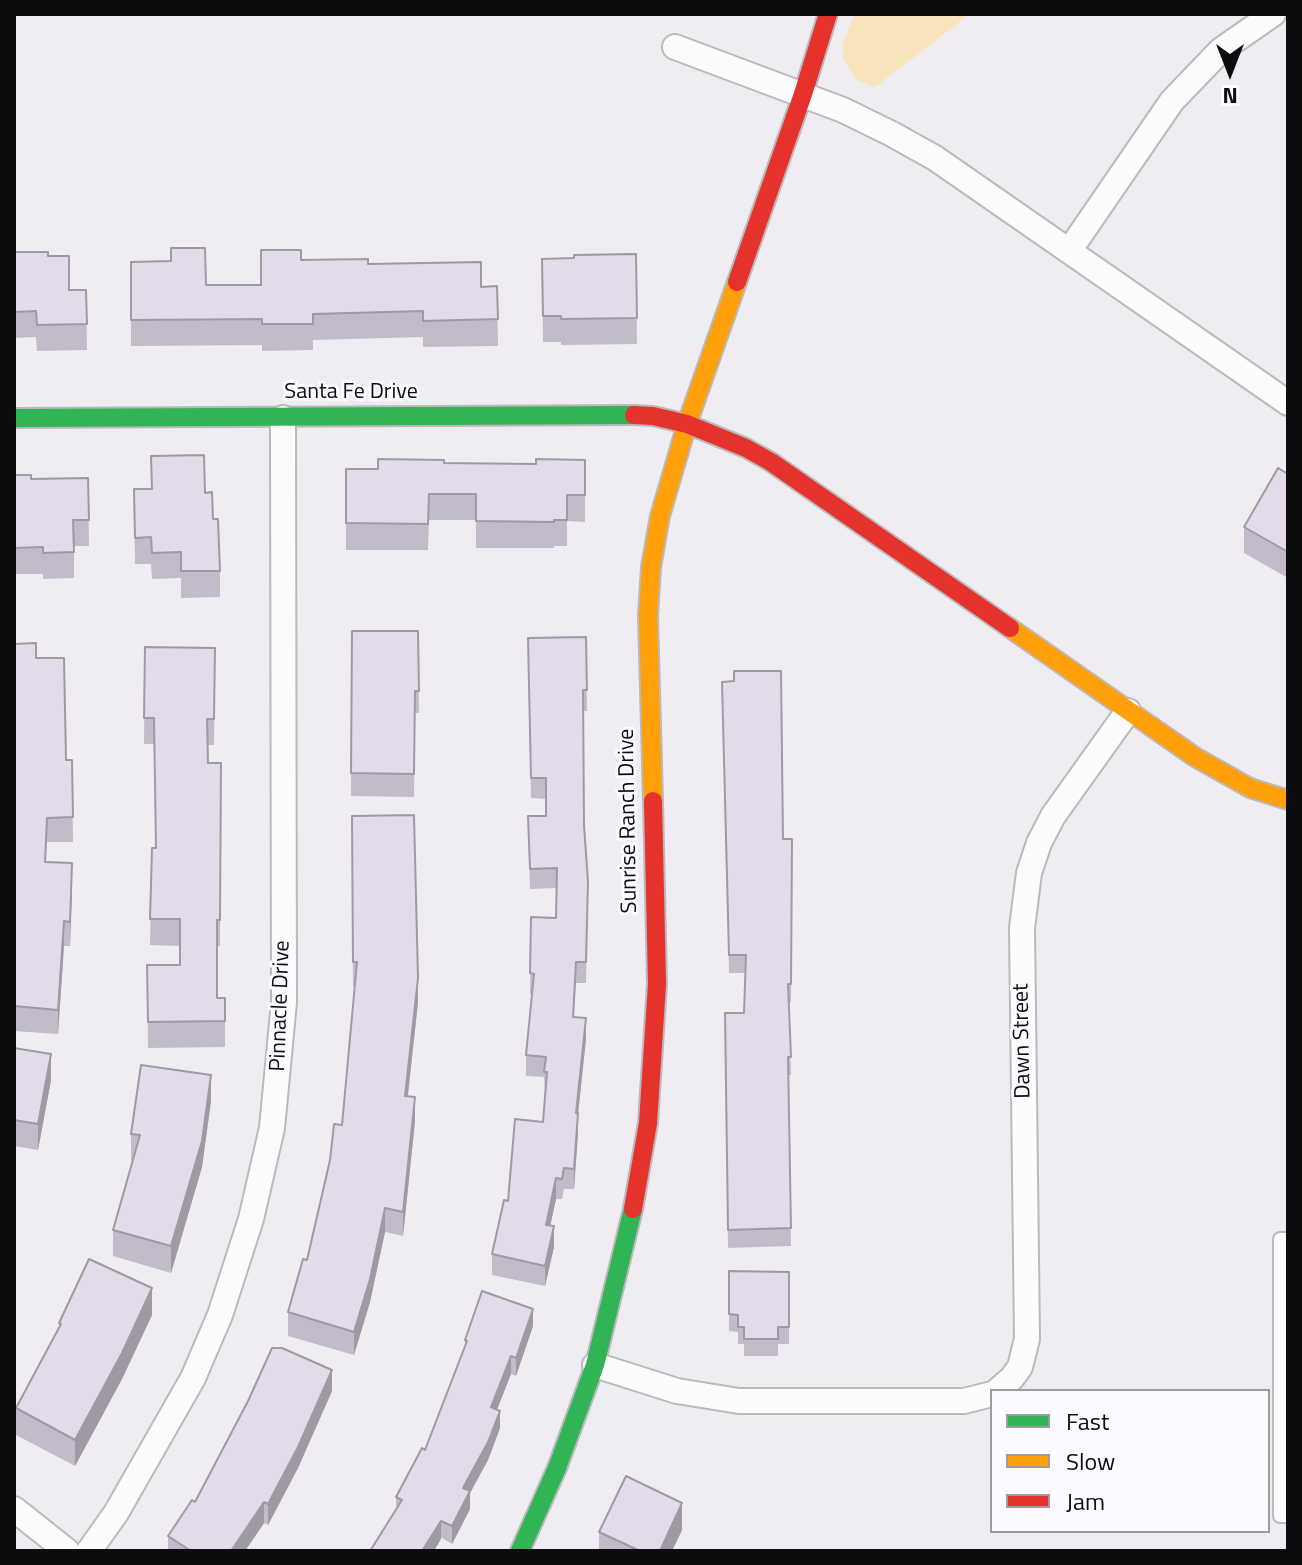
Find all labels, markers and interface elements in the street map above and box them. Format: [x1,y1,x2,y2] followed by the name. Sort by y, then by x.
[1190,32,1270,112] north arrow
[1222,79,1238,113] text: N
[284,380,418,406] street label: Santa Fe Drive
[614,728,644,914] street label: Sunrise Ranch Drive
[266,940,296,1072] street label: Pinnacle Drive
[1009,983,1037,1099] street label: Dawn Street
[990,1389,1270,1533] legend
[1066,1403,1109,1439] text: Fast
[1066,1443,1115,1479] text: Slow
[1066,1483,1105,1519] text: Jam

